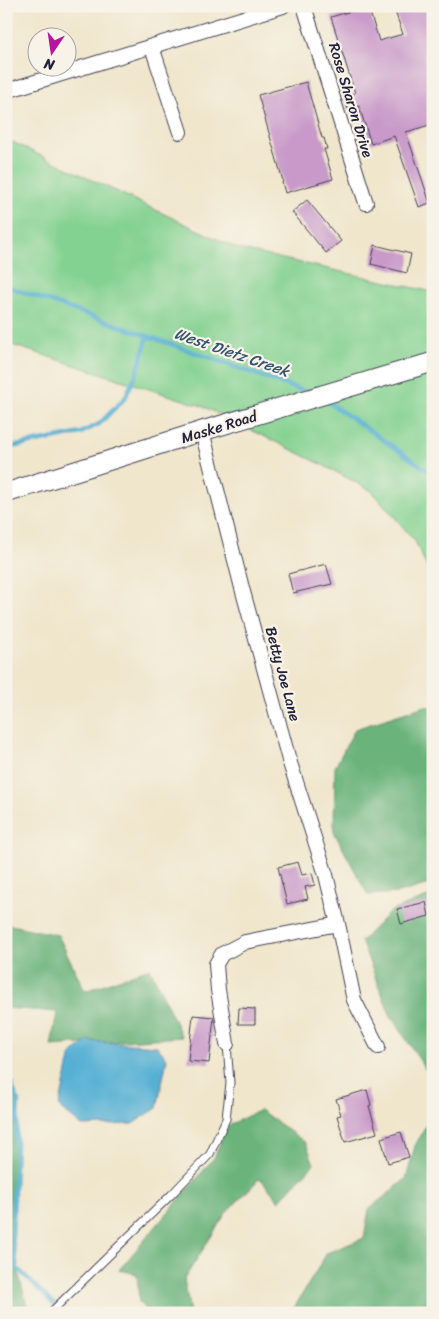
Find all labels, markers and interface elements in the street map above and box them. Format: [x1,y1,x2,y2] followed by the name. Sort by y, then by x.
[28,28,78,78] north arrow
[321,39,381,161] street label: Rose Sharon Drive
[41,51,58,78] text: N
[171,319,295,386] water label: West Dietz Creek
[178,403,261,451] street label: Maske Road
[258,624,308,725] street label: Betty Joe Lane

